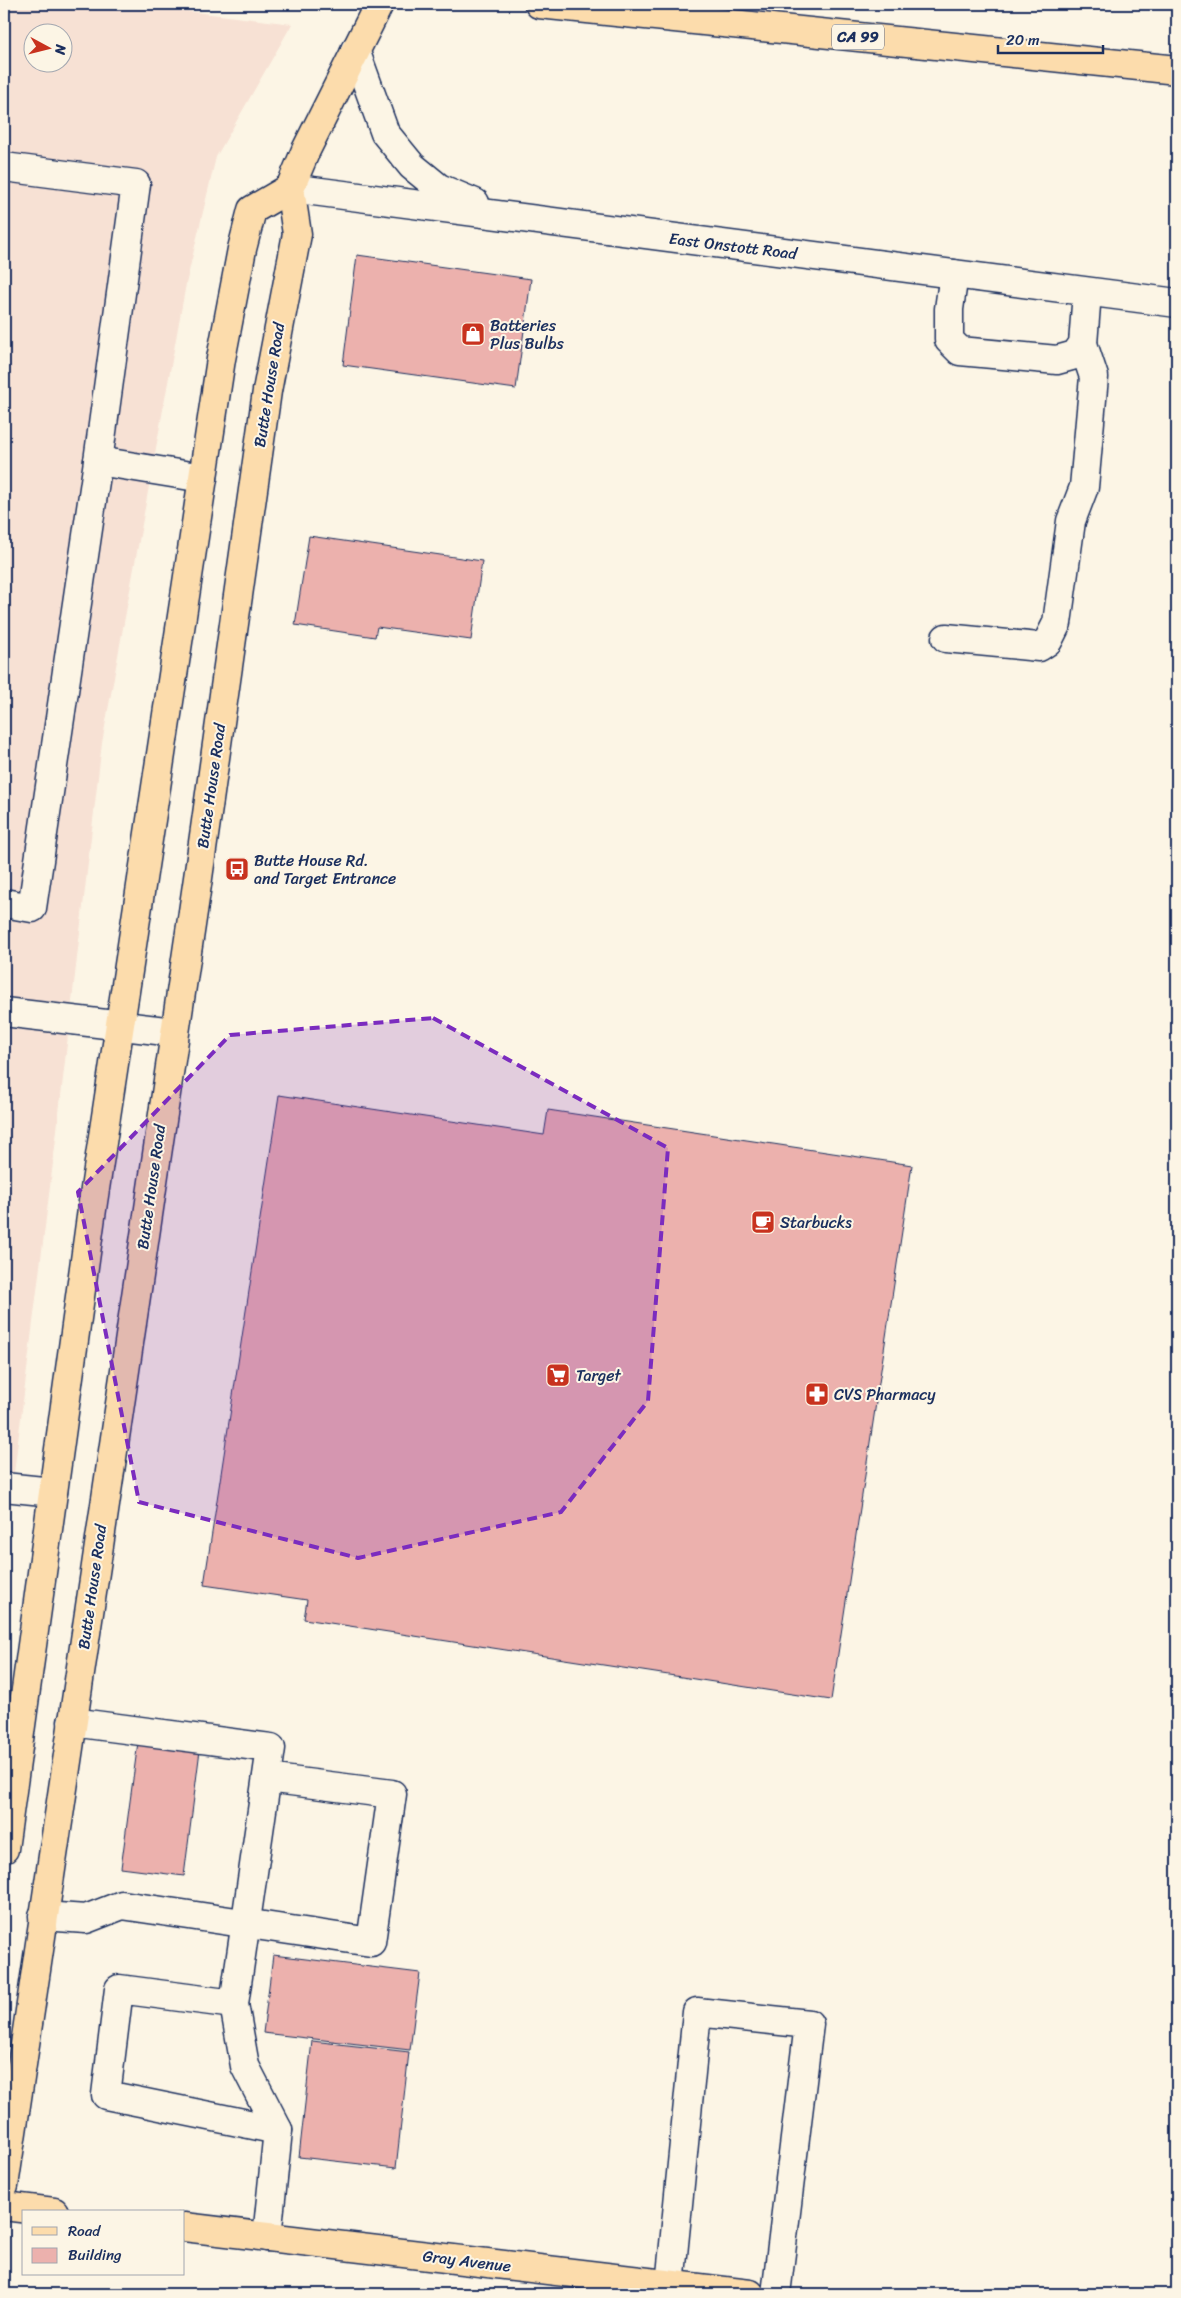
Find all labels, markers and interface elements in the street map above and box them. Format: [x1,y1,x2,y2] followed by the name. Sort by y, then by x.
[22,22,72,72] north arrow
[998,22,1104,54] scale bar
[832,24,884,50] road number: CA 99
[1006,27,1040,53] text: 20 m
[47,42,74,56] text: N
[667,224,800,268] street label: East Onstott Road
[490,311,565,358] place label: Batteries Plus Bulbs
[245,319,293,449] street label: Butte House Road
[460,321,486,347] shop icon: Batteries Plus Bulbs
[188,720,234,850] street label: Butte House Road
[254,846,396,893] place label: Butte House Rd. and Target Entrance
[224,856,250,882] bus stop icon: Butte House Rd. and Target Entrance
[128,1121,174,1251] street label: Butte House Road
[780,1208,852,1237] place label: Starbucks
[750,1209,776,1235] cafe icon: Starbucks
[576,1361,621,1390] place label: Target
[545,1362,571,1388] supermarket icon: Target
[834,1380,936,1409] place label: CVS Pharmacy
[804,1381,830,1407] pharmacy icon: CVS Pharmacy
[69,1521,115,1651] street label: Butte House Road
[22,2210,185,2276] legend
[68,2218,101,2244] text: Road
[421,2241,513,2281] street label: Gray Avenue
[68,2242,122,2268] text: Building

